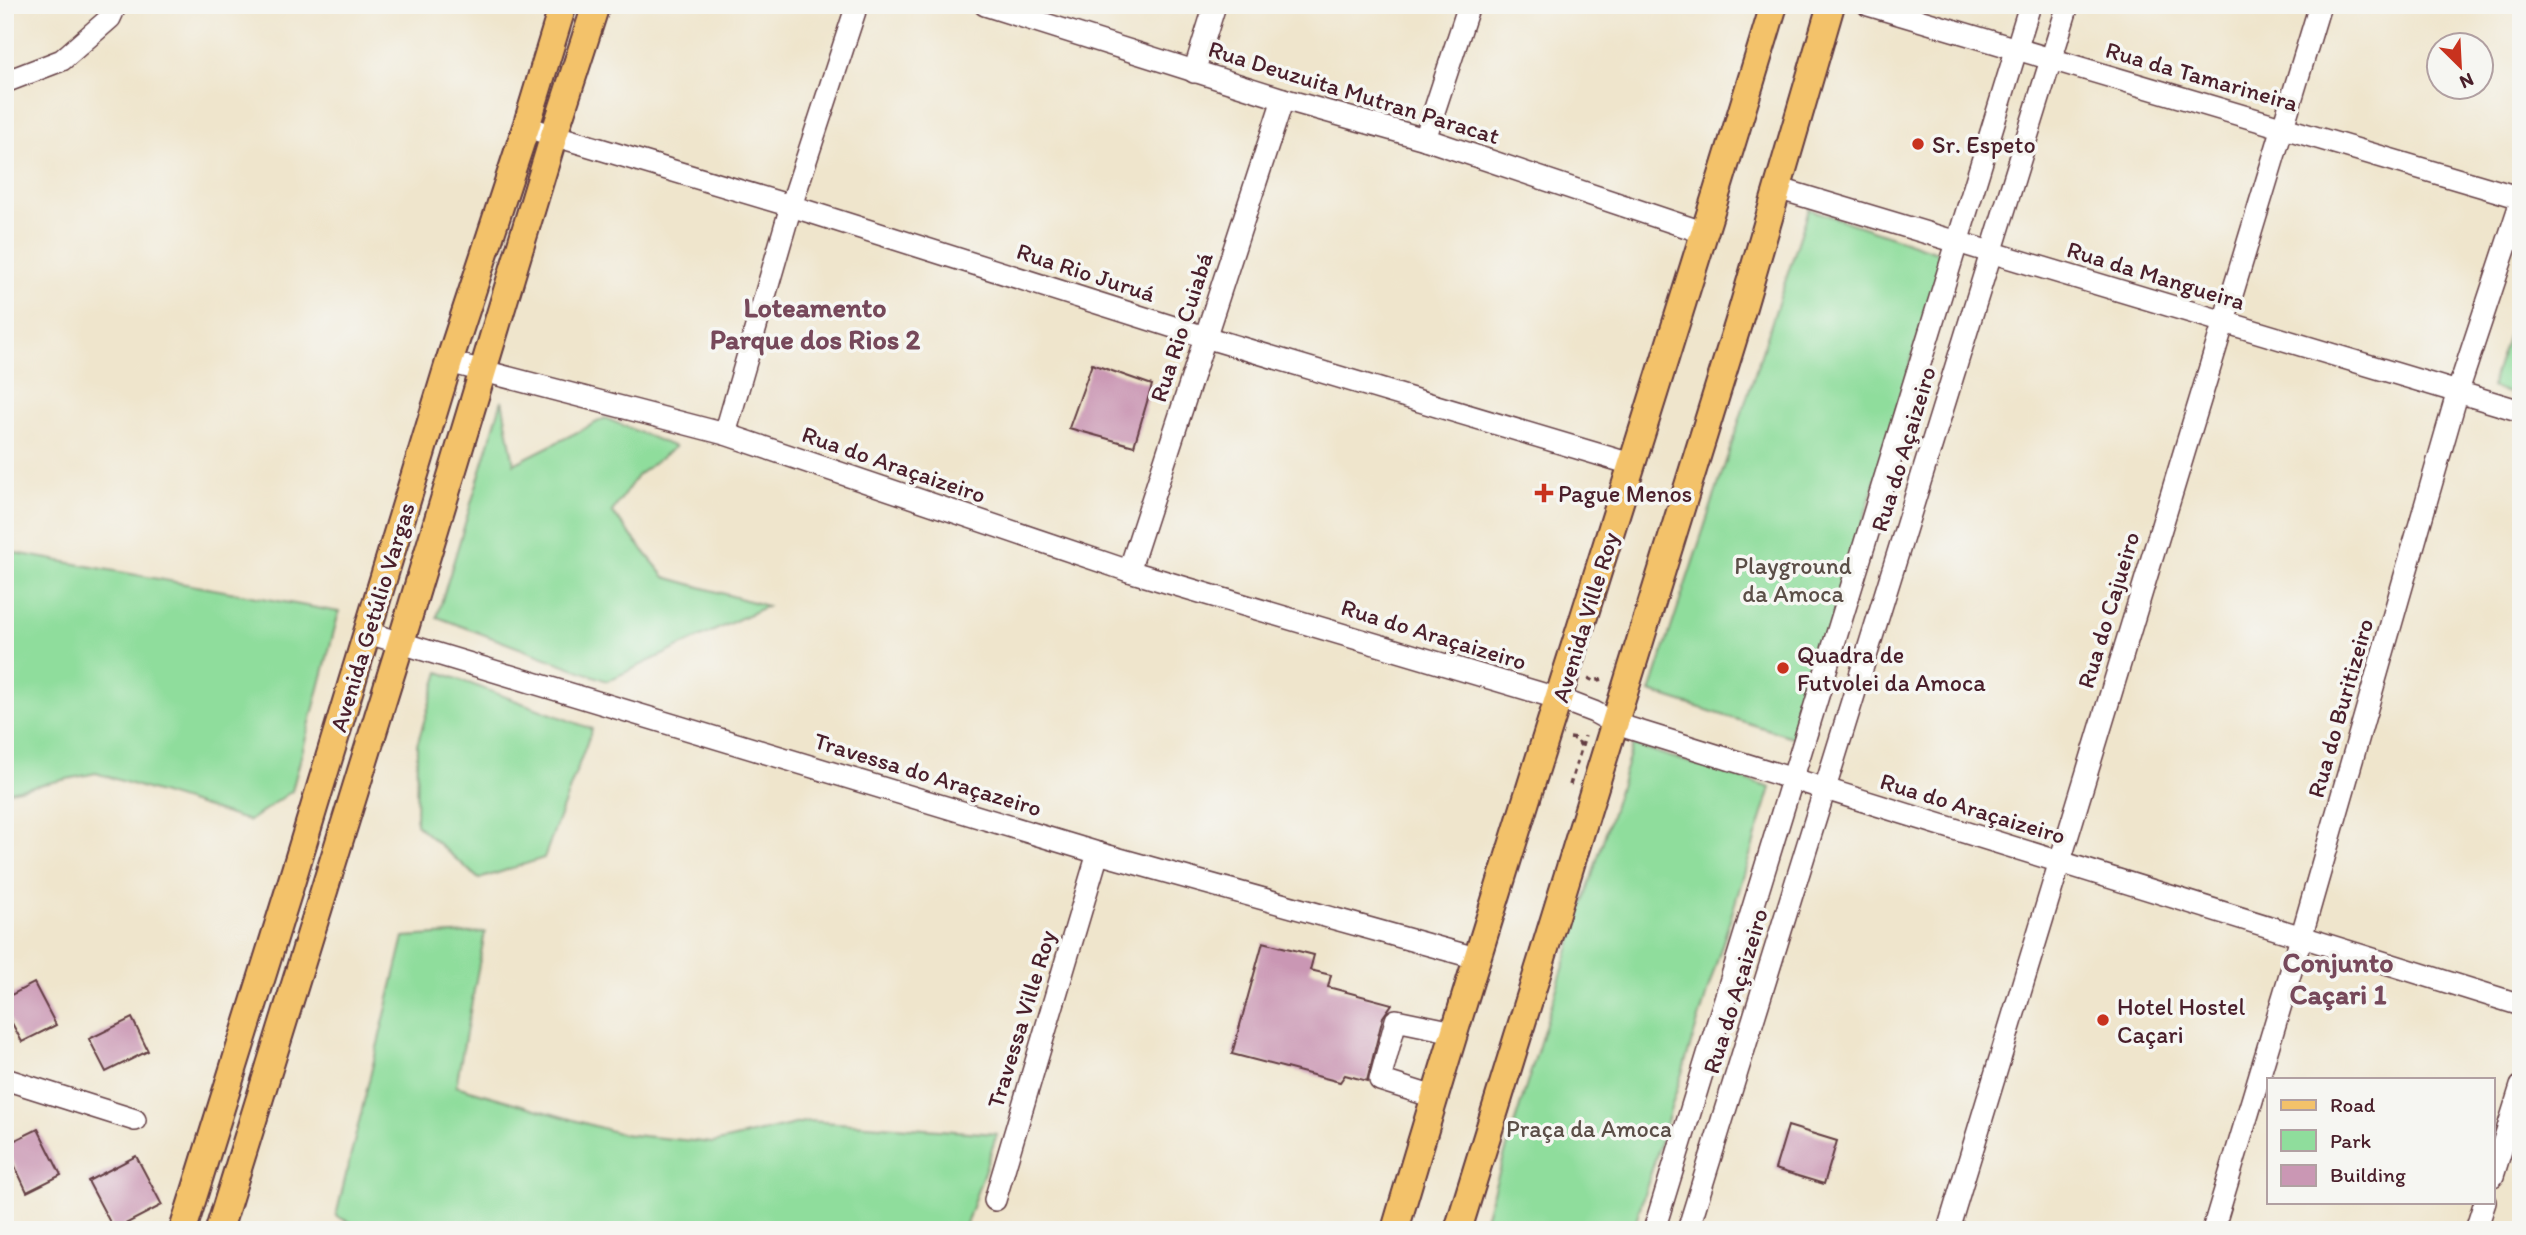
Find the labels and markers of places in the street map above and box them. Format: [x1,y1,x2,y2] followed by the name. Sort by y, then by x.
[1932,130,2036,159] place label: Sr. Espeto
[1910,136,1926,152] marker: Sr. Espeto
[1558,479,1692,508] place label: Pague Menos
[1536,485,1552,501] marker: Pague Menos
[1797,640,1986,697] place label: Quadra de Futvolei da Amoca
[1775,660,1791,676] marker: Quadra de Futvolei da Amoca
[2117,992,2245,1049] place label: Hotel Hostel Caçari
[2095,1012,2111,1028] marker: Hotel Hostel Caçari

